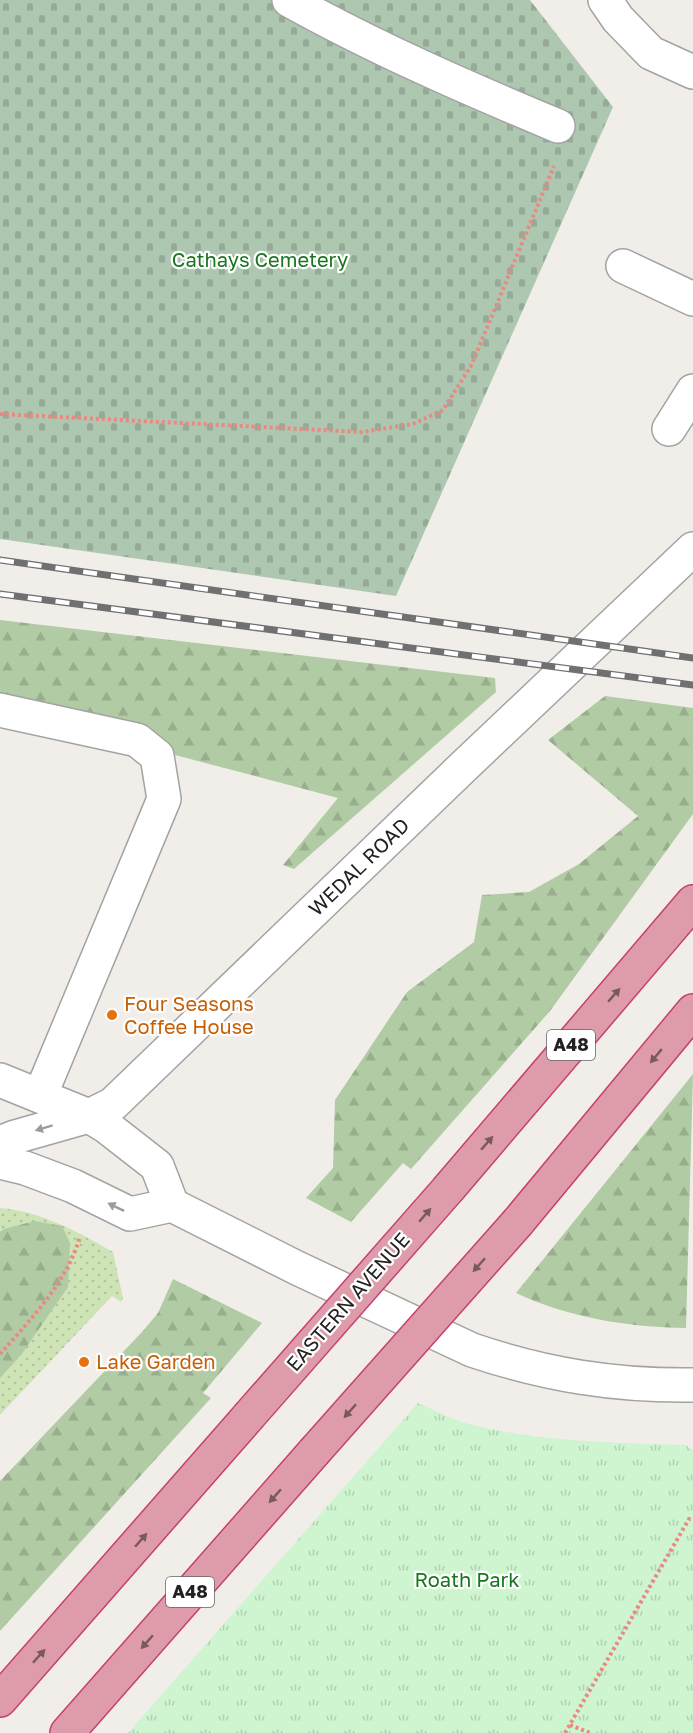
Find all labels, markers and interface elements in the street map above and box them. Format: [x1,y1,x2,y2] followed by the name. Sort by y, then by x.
[172,247,348,271] park label: Cathays Cemetery
[303,812,413,920] street label: WEDAL ROAD
[607,987,620,1003] one-way arrow
[124,991,254,1038] place label: Four Seasons Coffee House
[105,1008,119,1022] marker: Four Seasons Coffee House
[547,1030,595,1060] road number: A48
[649,1048,662,1064] one-way arrow
[35,1124,53,1133] one-way arrow
[480,1135,493,1151] one-way arrow
[107,1202,124,1212] one-way arrow
[418,1208,431,1223] one-way arrow
[281,1227,414,1375] street label: EASTERN AVENUE
[473,1257,486,1272] one-way arrow
[96,1349,216,1373] place label: Lake Garden
[77,1355,91,1369] marker: Lake Garden
[344,1403,357,1418] one-way arrow
[269,1488,282,1503] one-way arrow
[135,1532,148,1548] one-way arrow
[414,1567,520,1591] park label: Roath Park
[166,1577,214,1607] road number: A48
[140,1634,153,1650] one-way arrow
[32,1649,45,1664] one-way arrow

